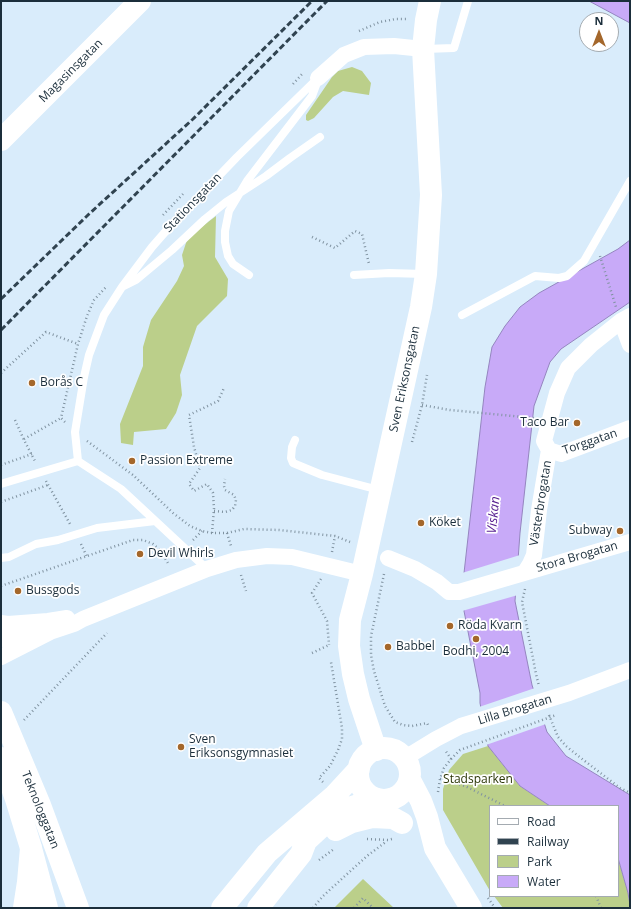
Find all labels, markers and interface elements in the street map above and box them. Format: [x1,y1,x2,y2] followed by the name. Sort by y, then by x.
[579,12,619,52] north arrow
[595,13,603,28] text: N
[36,36,106,106] street label: Magasinsgatan
[161,170,225,236] street label: Stationsgatan
[387,325,423,433] street label: Sven Eriksonsgatan
[40,376,83,390] place label: Borås C
[27,378,37,388] marker: Borås C
[520,416,569,430] place label: Taco Bar
[572,418,582,428] marker: Taco Bar
[561,426,619,458] street label: Torggatan
[140,454,233,468] place label: Passion Extreme
[127,456,137,466] marker: Passion Extreme
[527,459,555,547] street label: Västerbrogatan
[484,496,504,534] water label: Viskan
[429,516,461,530] place label: Köket
[416,518,426,528] marker: Köket
[569,524,612,538] place label: Subway
[615,526,625,536] marker: Subway
[535,538,619,576] street label: Stora Brogatan
[148,547,214,561] place label: Devil Whirls
[135,549,145,559] marker: Devil Whirls
[26,584,79,598] place label: Bussgods
[13,586,23,596] marker: Bussgods
[458,619,522,633] place label: Röda Kvarn
[445,621,455,631] marker: Röda Kvarn
[471,634,481,644] marker: Bodhi, 2004
[396,640,435,654] place label: Babbel
[383,642,393,652] marker: Babbel
[443,645,509,659] place label: Bodhi, 2004
[476,692,554,728] street label: Lilla Brogatan
[189,733,293,761] place label: Sven Eriksonsgymnasiet
[176,742,186,752] marker: Sven Eriksonsgymnasiet
[18,769,62,851] street label: Teknologgatan
[443,773,513,787] park label: Stadsparken
[489,805,619,897] legend
[527,813,556,830] text: Road
[527,833,569,850] text: Railway
[527,853,552,870] text: Park
[527,873,561,890] text: Water

